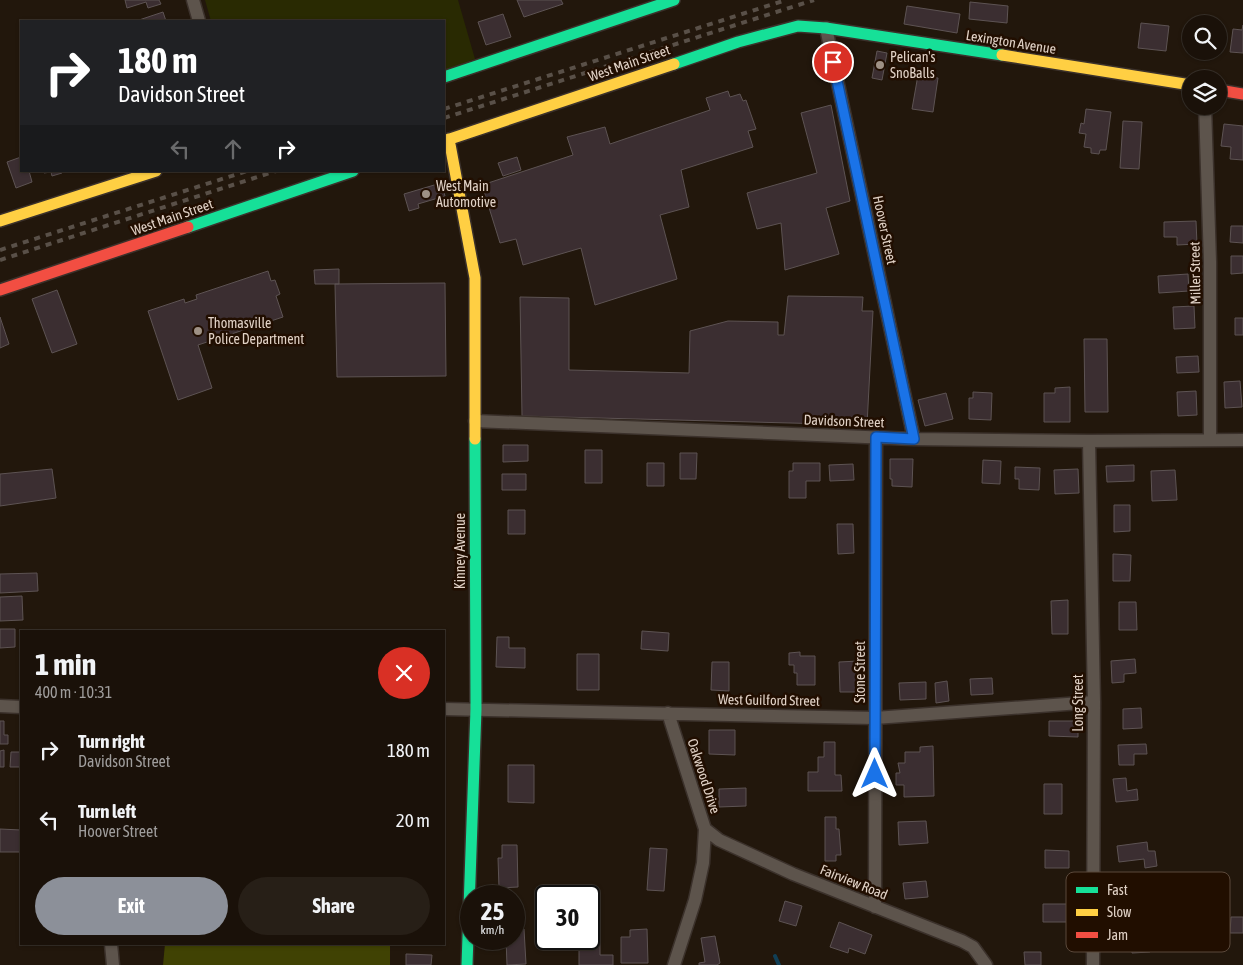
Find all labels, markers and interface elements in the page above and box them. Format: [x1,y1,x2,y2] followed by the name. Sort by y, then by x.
[1182,15,1227,115] map controls
[1182,15,1227,60] button: search
[965,27,1057,57] street label: Lexington Avenue
[35,40,100,105] icon: right
[118,40,197,80] text: 180 m
[812,41,854,83] pin
[586,42,672,84] street label: West Main Street
[819,48,847,76] icon: arrive
[890,49,936,81] place label: Pelican's SnoBalls
[874,59,886,71] marker: Pelican's SnoBalls
[1182,70,1227,115] button: layers
[118,81,245,107] text: Davidson Street
[166,135,194,163] icon: left
[219,135,247,163] icon: ahead
[272,135,300,163] icon: right
[436,178,496,210] place label: West Main Automotive
[420,188,432,200] marker: West Main Automotive
[870,194,900,266] street label: Hoover Street
[129,196,215,238] street label: West Main Street
[1186,241,1204,305] street label: Miller Street
[208,315,304,347] place label: Thomasville Police Department
[192,325,204,337] marker: Thomasville Police Department
[803,412,885,430] street label: Davidson Street
[452,513,468,589] street label: Kinney Avenue
[852,641,868,703] street label: Stone Street
[35,647,96,681] text: 1 min
[378,647,430,699] button: close
[1070,674,1086,732] street label: Long Street
[35,683,112,701] text: 400 m · 10:31
[718,691,820,709] street label: West Guilford Street
[78,730,145,752] text: Turn right
[35,736,63,764] icon: right
[684,736,724,816] street label: Oakwood Drive
[387,739,430,761] text: 180 m
[848,747,900,799] position arrow
[78,752,170,770] text: Davidson Street
[78,800,136,822] text: Turn left
[35,806,63,834] icon: left
[396,809,430,831] text: 20 m
[78,822,158,840] text: Hoover Street
[818,861,890,903] street label: Fairview Road
[1066,872,1230,952] legend
[35,877,228,935] button: Exit
[238,877,430,935] button: Share
[1107,882,1128,898] text: Fast
[535,885,600,950] speed limit sign: 30
[481,897,504,925] text: 25
[1107,904,1132,920] text: Slow
[481,923,504,937] text: km/h
[1107,927,1128,943] text: Jam

